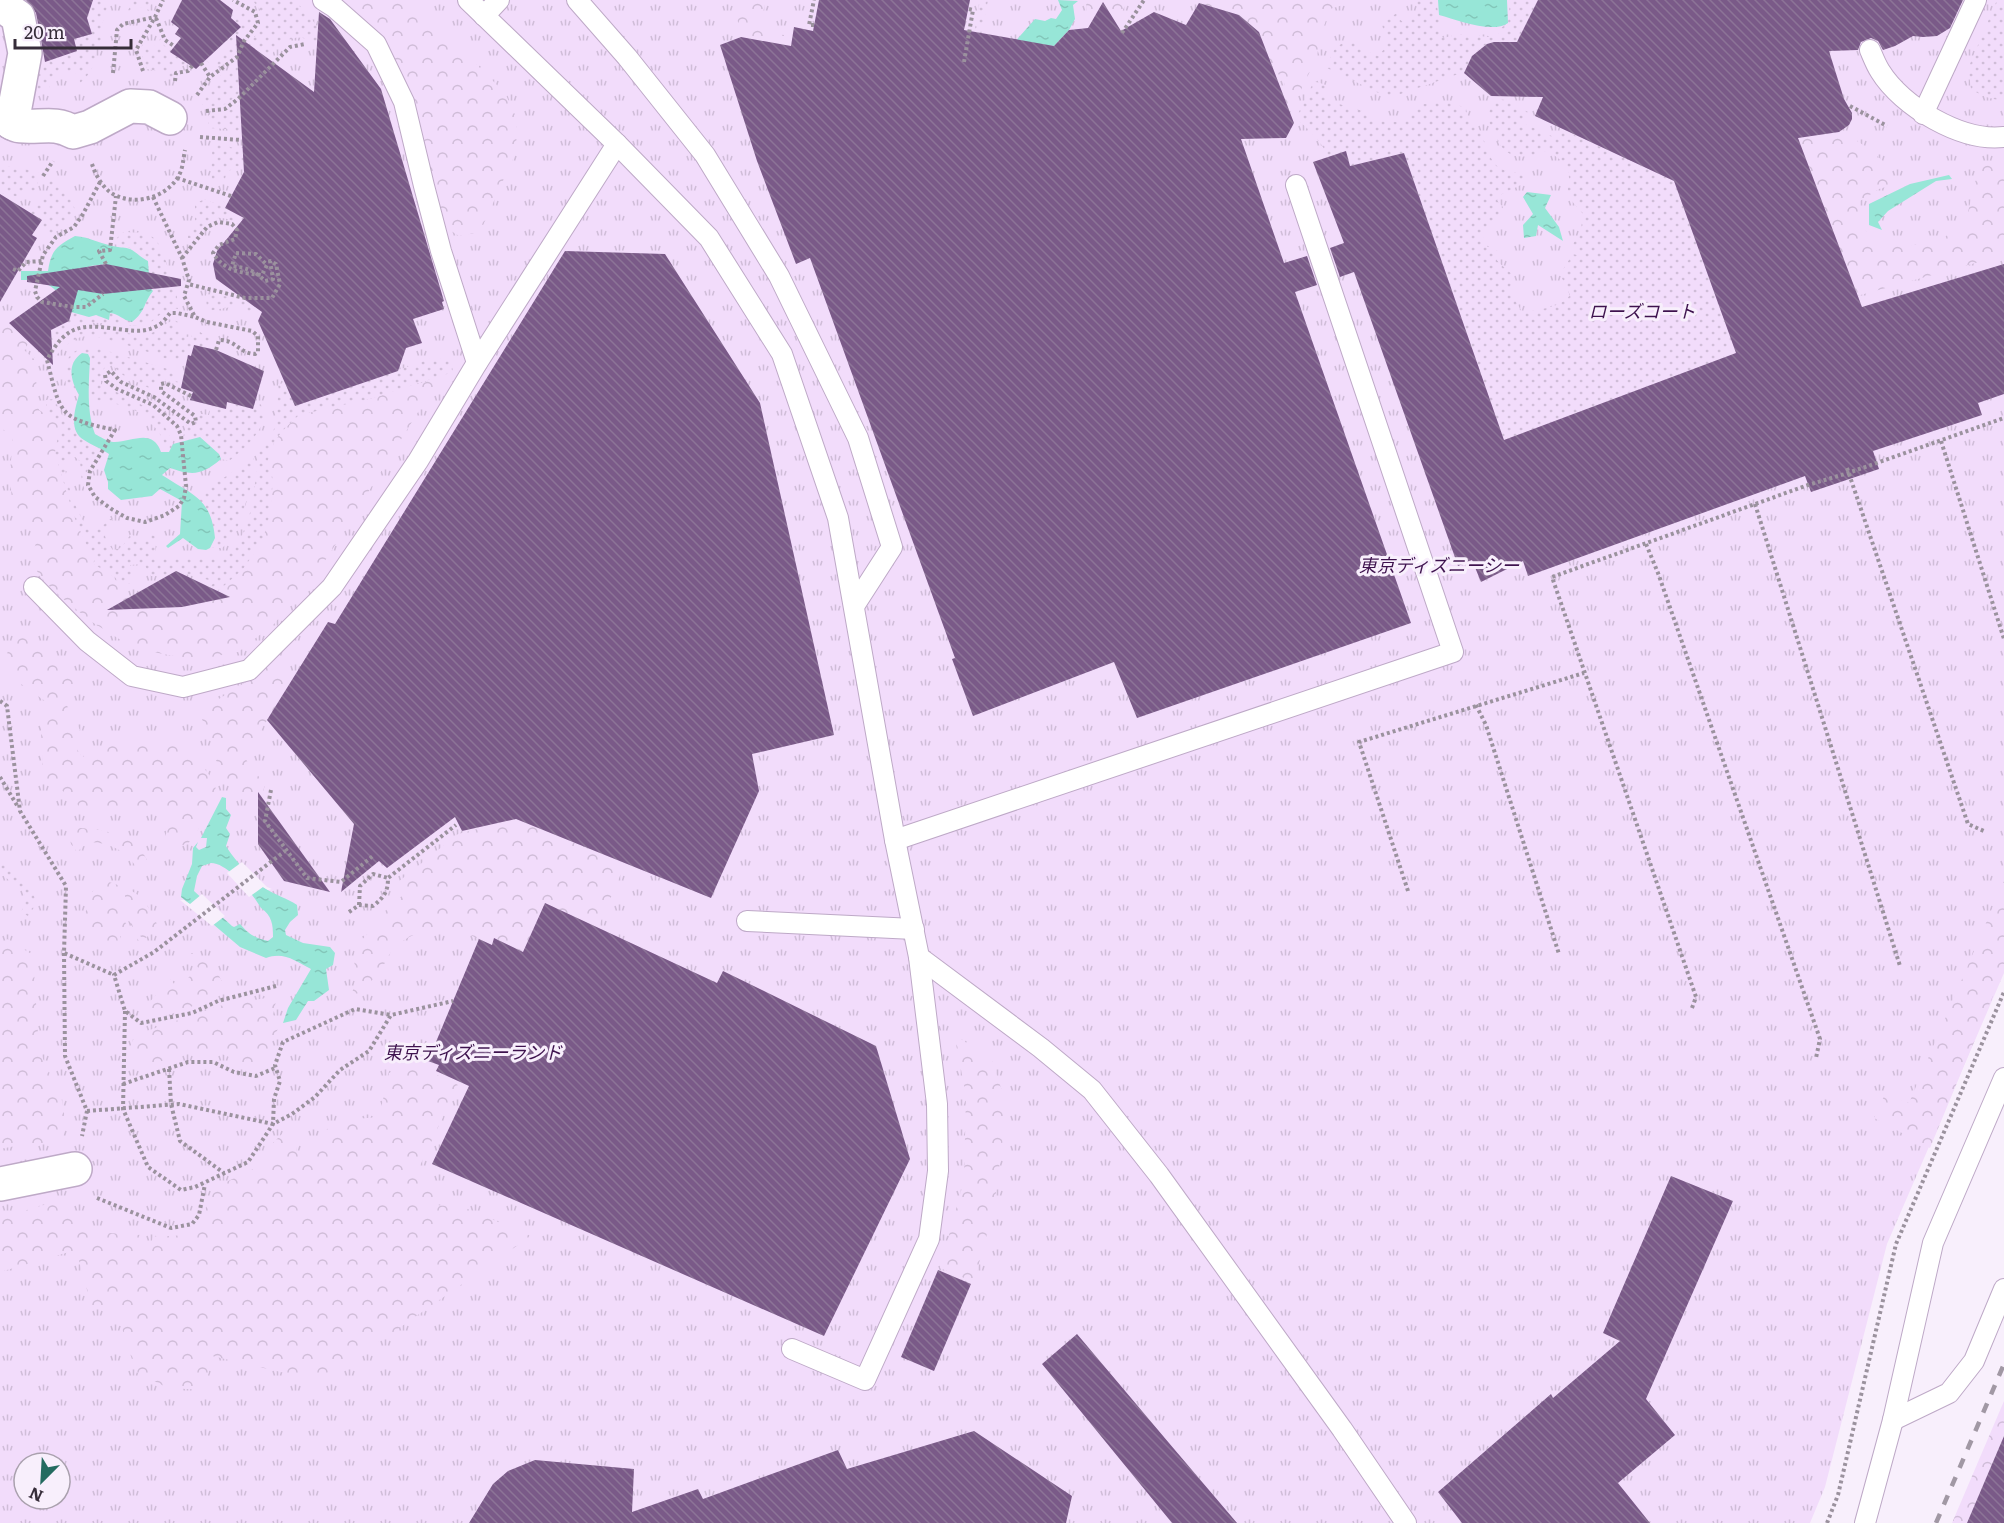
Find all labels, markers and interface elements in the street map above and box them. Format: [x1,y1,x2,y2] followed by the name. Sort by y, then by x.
[15,12,130,50] scale bar
[24,18,65,45] text: 20 m
[1588,297,1696,324] park label: ローズコート
[1359,551,1520,578] park label: 東京ディズニーシー
[384,1038,563,1065] park label: 東京ディズニーランド
[12,1451,72,1511] north arrow
[24,1482,47,1509] text: N

